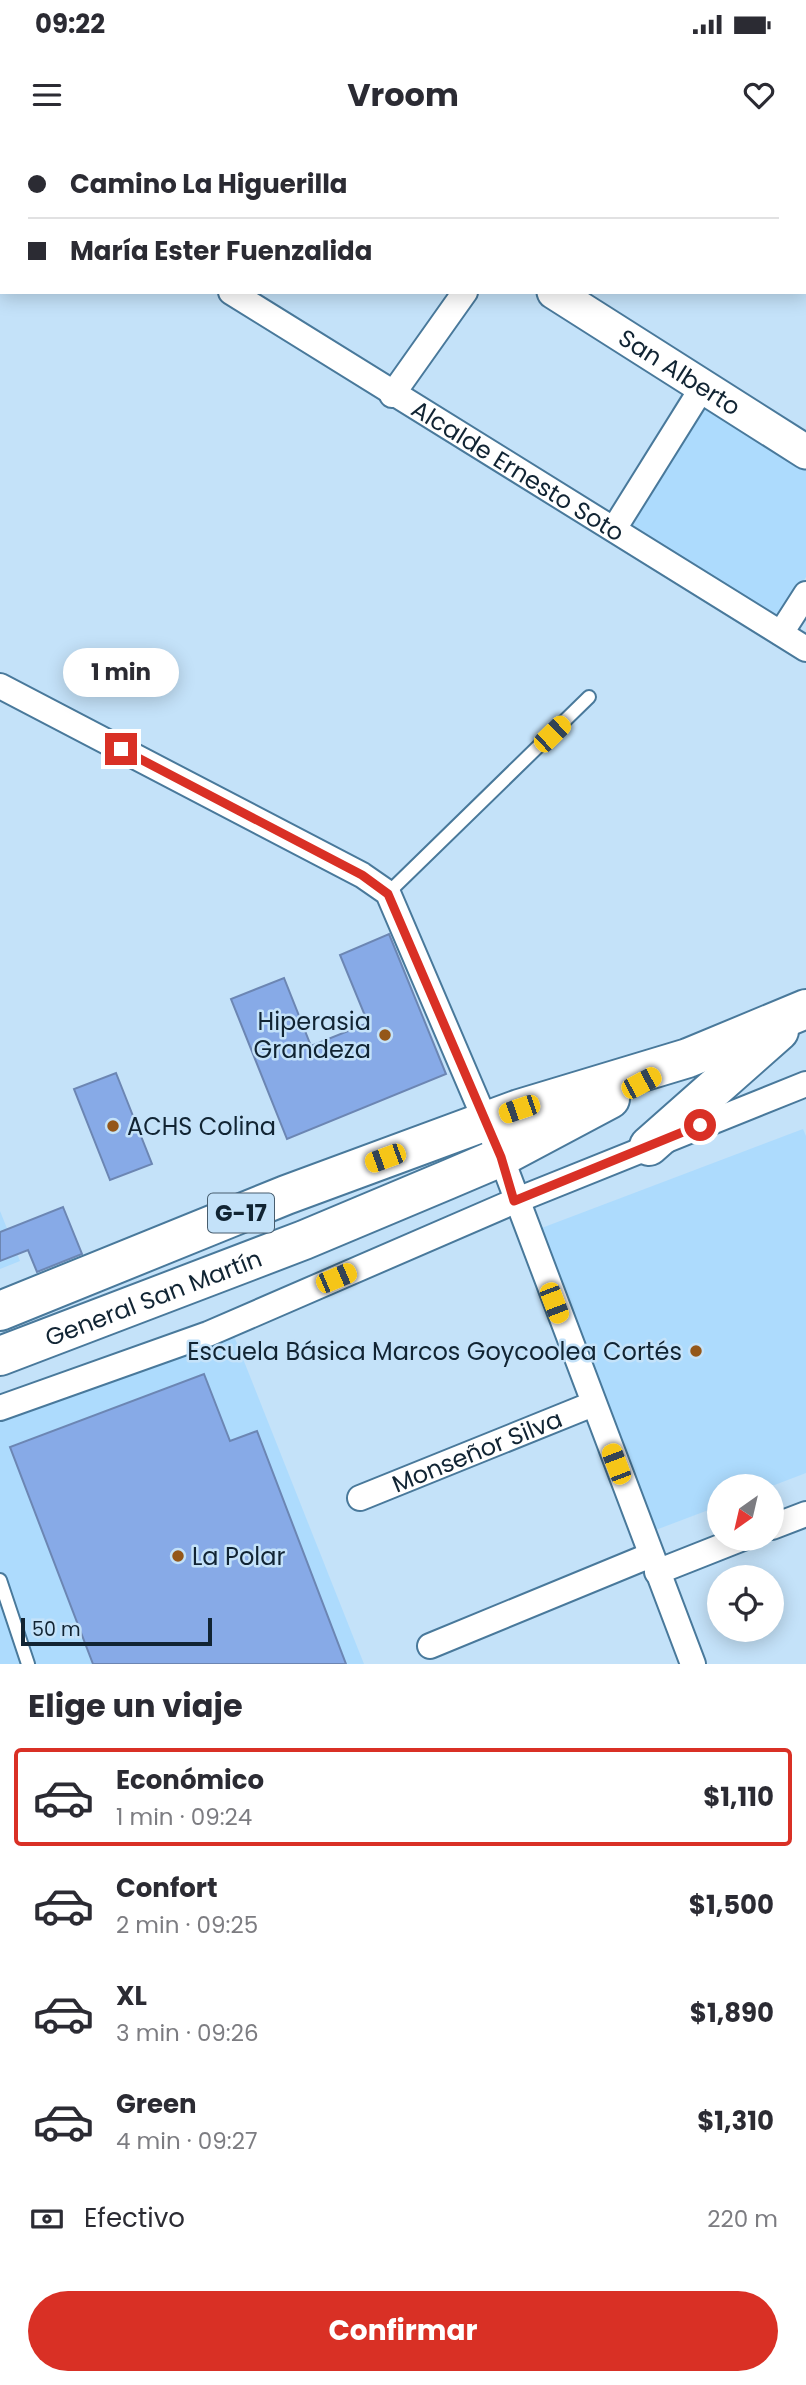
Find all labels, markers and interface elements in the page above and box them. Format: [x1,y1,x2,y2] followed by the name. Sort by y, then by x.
[35,6,105,42] text: 09:22
[347,72,459,117] text: Vroom
[28,76,66,114] icon: menu
[740,76,778,114] icon: heart
[70,166,348,202] text: Camino La Higuerilla
[70,233,372,269] text: María Ester Fuenzalida
[613,321,747,423] street label: San Alberto
[406,392,631,549] street label: Alcalde Ernesto Soto
[63,648,179,696] callout: 1 min
[91,656,151,688] text: 1 min
[530,712,575,756] car
[105,733,137,765] route end
[254,1005,371,1066] place label: Hiperasia Grandeza
[377,1027,393,1043] marker: Hiperasia Grandeza
[618,1064,665,1102] car
[496,1092,543,1126] car
[684,1109,716,1141] route start
[127,1110,276,1143] place label: ACHS Colina
[105,1118,121,1134] marker: ACHS Colina
[362,1141,409,1175] car
[208,1194,274,1232] road number: G-17
[40,1241,266,1354] street label: General San Martín
[313,1260,360,1296] car
[537,1280,572,1326] car
[187,1335,682,1368] place label: Escuela Básica Marcos Goycoolea Cortés
[688,1343,704,1359] marker: Escuela Básica Marcos Goycoolea Cortés
[387,1402,567,1500] street label: Monseñor Silva
[599,1441,634,1487] car
[707,1474,784,1550] north arrow
[707,1474,784,1642] map controls
[192,1540,285,1573] place label: La Polar
[170,1548,186,1564] marker: La Polar
[707,1565,784,1642] button: locate
[21,1615,212,1647] scale bar
[32,1616,81,1643] text: 50 m
[28,1683,243,1728] text: Elige un viaje
[116,1762,264,1798] text: Económico
[32,1766,95,1829] icon: car
[703,1779,774,1815] text: $1,110
[116,1801,252,1833] text: 1 min · 09:24
[116,1870,218,1906] text: Confort
[32,1874,95,1937] icon: car
[689,1887,774,1923] text: $1,500
[116,1909,258,1941] text: 2 min · 09:25
[116,1978,147,2014] text: XL
[32,1982,95,2045] icon: car
[690,1995,774,2031] text: $1,890
[116,2017,259,2049] text: 3 min · 09:26
[116,2086,197,2122] text: Green
[32,2090,95,2153] icon: car
[697,2103,774,2139] text: $1,310
[116,2125,257,2157] text: 4 min · 09:27
[28,2200,66,2238] icon: cash
[84,2200,185,2236] text: Efectivo
[707,2203,778,2235] text: 220 m
[28,2291,778,2371] button: Confirmar

